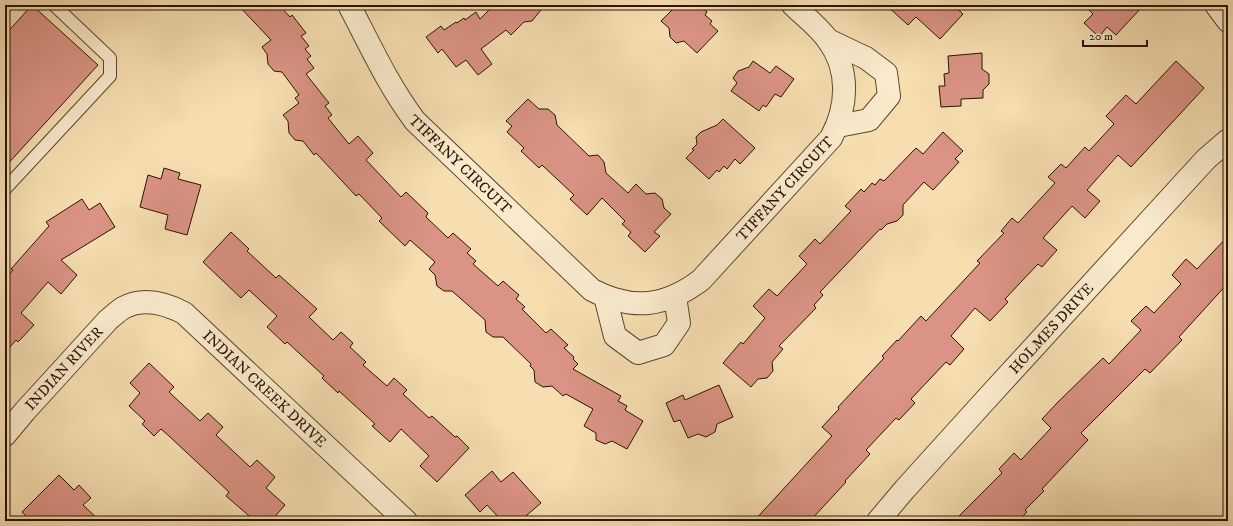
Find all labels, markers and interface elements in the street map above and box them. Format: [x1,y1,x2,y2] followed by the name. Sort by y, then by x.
[1083,22,1147,48] scale bar
[1089,29,1113,44] text: 20 m
[404,111,516,219] street label: TIFFANY CIRCUIT
[732,132,838,245] street label: TIFFANY CIRCUIT
[1005,279,1098,378] street label: HOLMES DRIVE
[21,323,107,415] street label: INDIAN RIVER
[198,326,331,452] street label: INDIAN CREEK DRIVE

